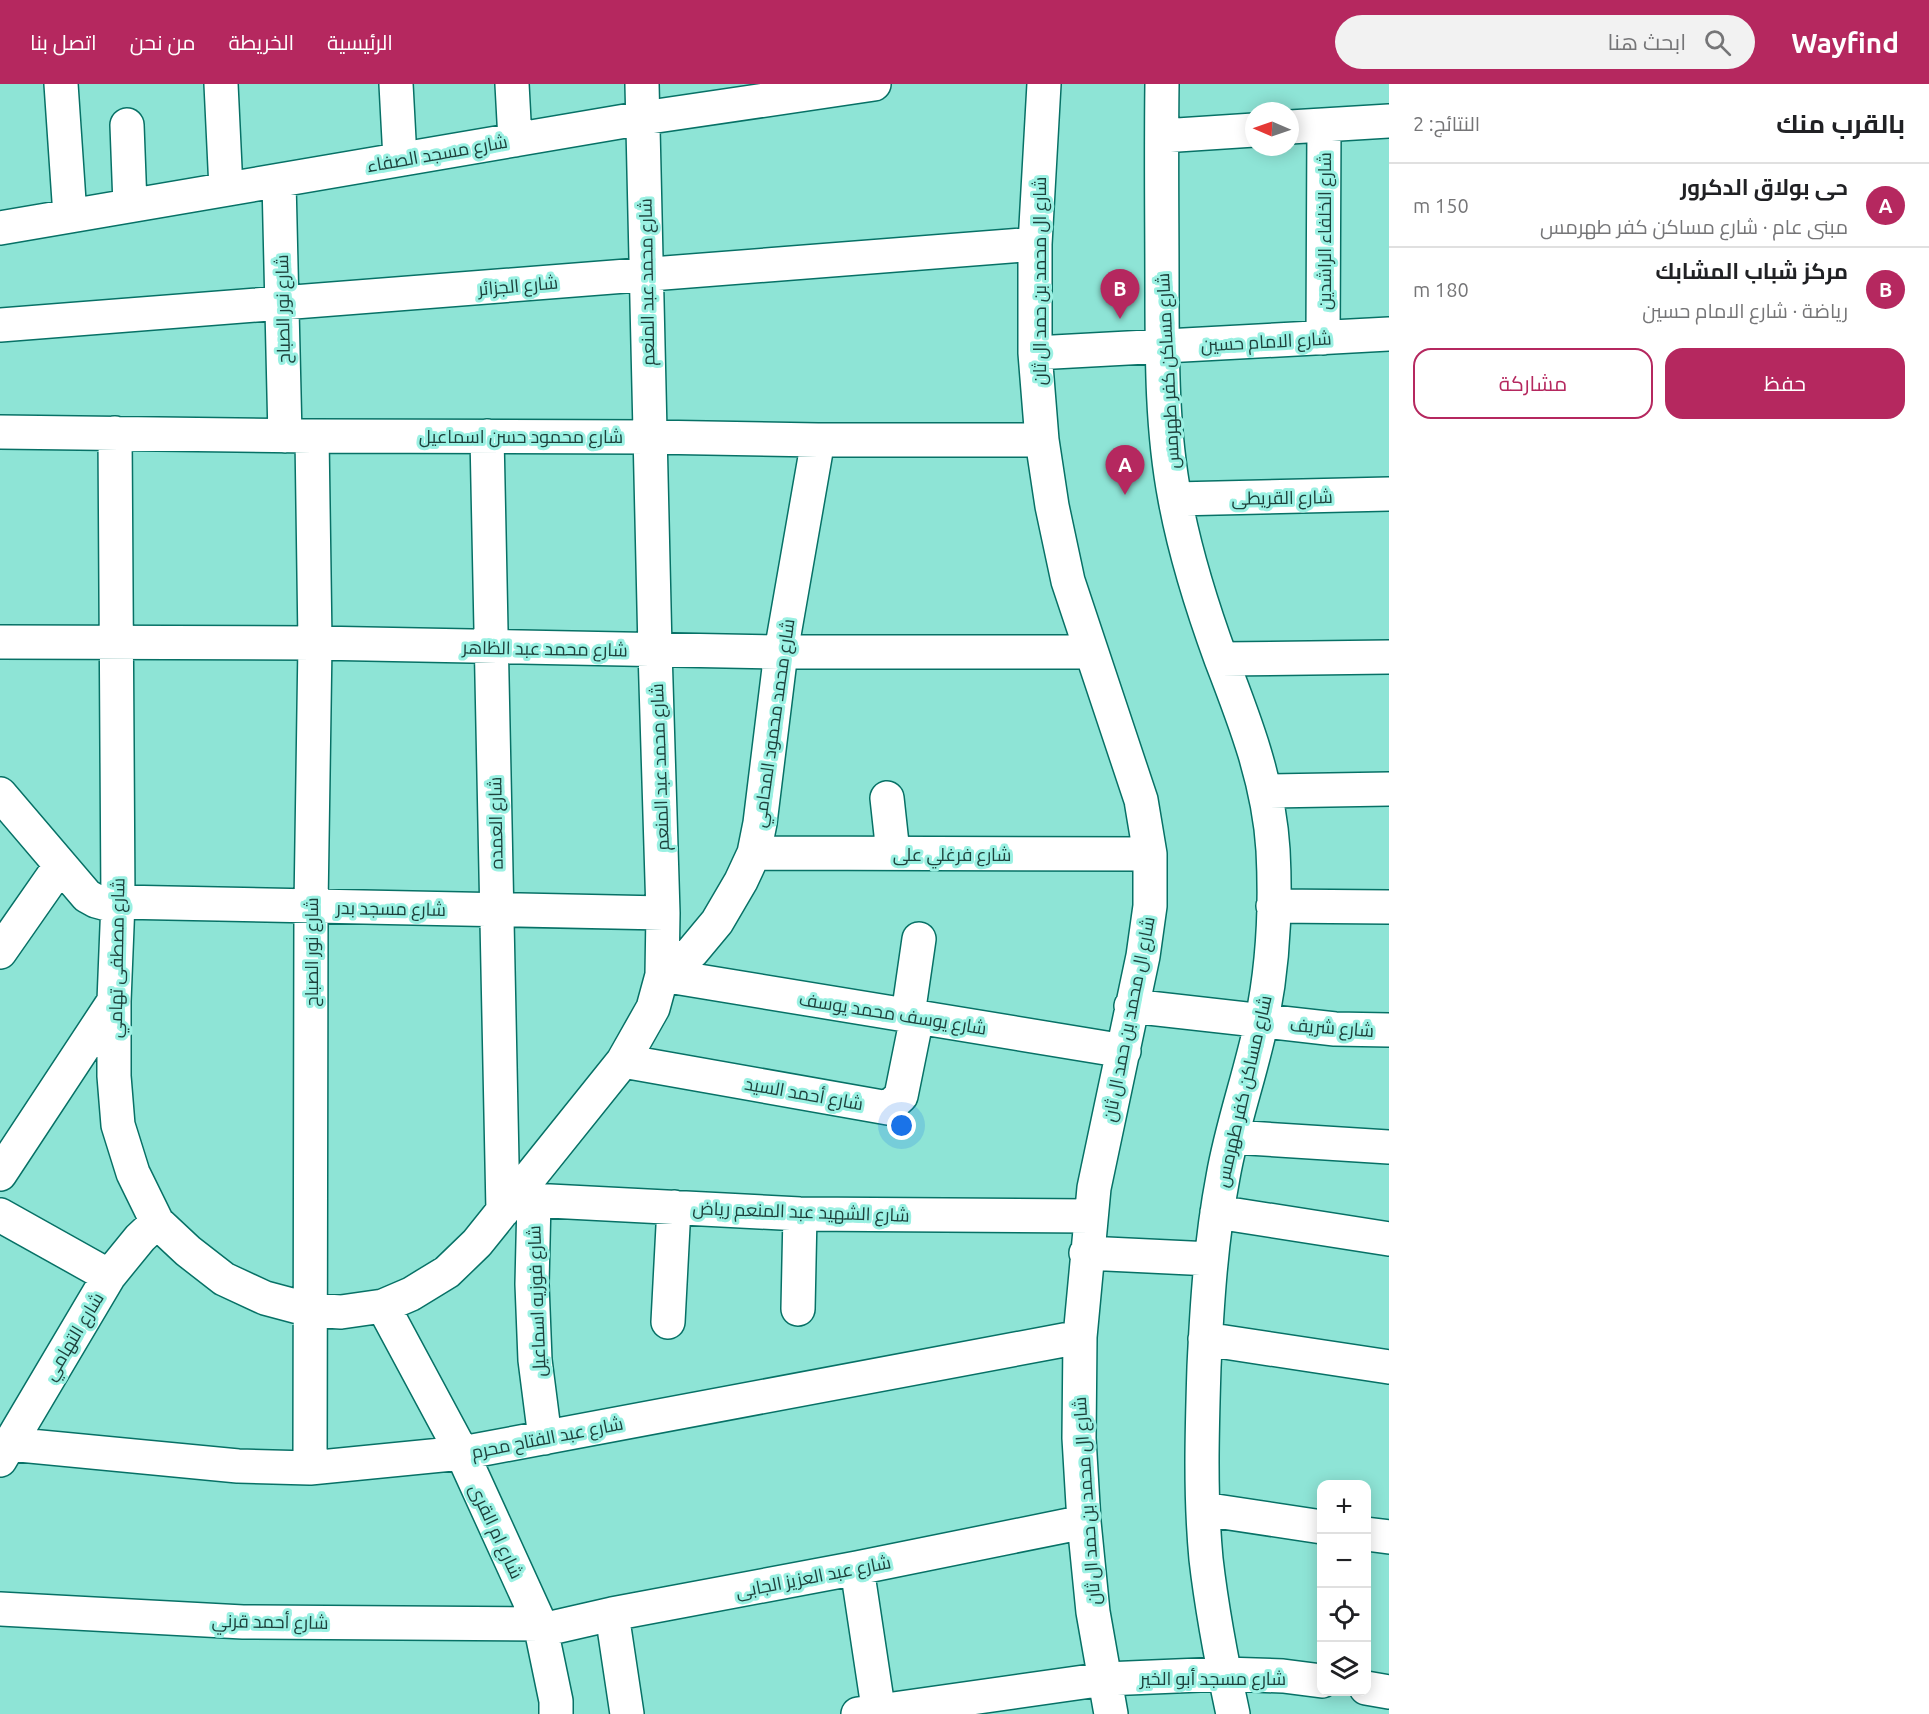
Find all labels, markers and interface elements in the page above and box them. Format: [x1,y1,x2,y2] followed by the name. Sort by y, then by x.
[1335,15,1755,69] search box
[1701,26,1734,59] icon: search
[1791,27,1899,58] text: Wayfind
[1608,29,1686,54] text: ابحث هنا
[30,30,97,54] text: اتصل بنا
[130,30,196,54] text: من نحن
[229,30,294,54] text: الخريطة
[327,30,393,54] text: الرئيسية
[1245,102,1299,156] north arrow
[1776,109,1905,138] text: بالقرب منك
[1413,112,1480,135] text: النتائج: 2
[365,131,509,178] street label: شارع مسجد الصفاء
[1314,152,1337,310] street label: شارع الخلفاء الراشدين
[1680,174,1848,199] text: حى بولاق الدكرور
[1029,177,1052,385] street label: شارع ال محمد بن حمد ال ثان
[1413,194,1469,217] text: 150 m
[1878,194,1893,217] text: A
[635,198,660,366] street label: شارع محمد عبد المنعم
[1540,215,1848,238] text: مبنى عام · شارع مساكن كفر طهرمس
[271,254,296,364] street label: شارع نور الصباح
[1656,258,1848,283] text: مركز شباب المشابك
[1100,270,1140,319] pin: B
[476,272,559,302] street label: شارع الجزائر
[1152,272,1185,469] street label: شارع مساكن كفر طهرمس
[1413,278,1469,301] text: 180 m
[1879,278,1892,301] text: B
[1642,299,1848,322] text: رياضة · شارع الامام حسين
[1200,328,1332,357] street label: شارع الامام حسين
[1413,348,1653,419] button: مشاركة
[1665,348,1905,419] button: حفظ
[419,426,623,449] street label: شارع محمود حسن اسماعيل
[1106,446,1144,495] pin: A
[1231,486,1333,511] street label: شارع القريطى
[748,617,803,829] street label: شارع محمد محمود المحامي
[461,637,628,662] street label: شارع محمد عبد الظاهر
[646,683,675,851] street label: شارع محمد عبد المنعم
[484,777,509,869] street label: شارع العمده
[893,844,1011,869] street label: شارع فرغلي على
[105,878,132,1038] street label: شارع مصطفى تهامي
[301,897,324,1007] street label: شارع نور الصباح
[335,897,446,922] street label: شارع مسجد بدر
[1098,915,1161,1124] street label: شارع ال محمد بن حمد ال ثان
[797,988,988,1041] street label: شارع يوسف محمد يوسف
[1211,993,1278,1190] street label: شارع مساكن كفر طهرمس
[1289,1014,1375,1043] street label: شارع شريف
[743,1073,865,1116] street label: شارع أحمد السيد
[887,1111,916,1140] your location
[692,1197,910,1228] street label: شارع الشهيد عبد المنعم رياض
[523,1225,552,1377] street label: شارع فوزيه اسماعيل
[39,1289,111,1386] street label: شارع التهامي
[1069,1396,1106,1606] street label: شارع ال محمد بن حمد ال ثان
[469,1412,625,1464] street label: شارع عبد الفتاح محرم
[1317,1480,1371,1696] map controls
[1317,1480,1371,1534] button: +
[464,1481,528,1583] street label: شارع ام القرى
[1317,1534,1371,1588] button: −
[734,1551,893,1604] street label: شارع عبد العزيز الجابى
[1317,1588,1371,1642] button: locate
[211,1610,329,1637] street label: شارع أحمد قرني
[1317,1642,1371,1696] button: layers
[1139,1668,1286,1691] street label: شارع مسجد أبو الخير

